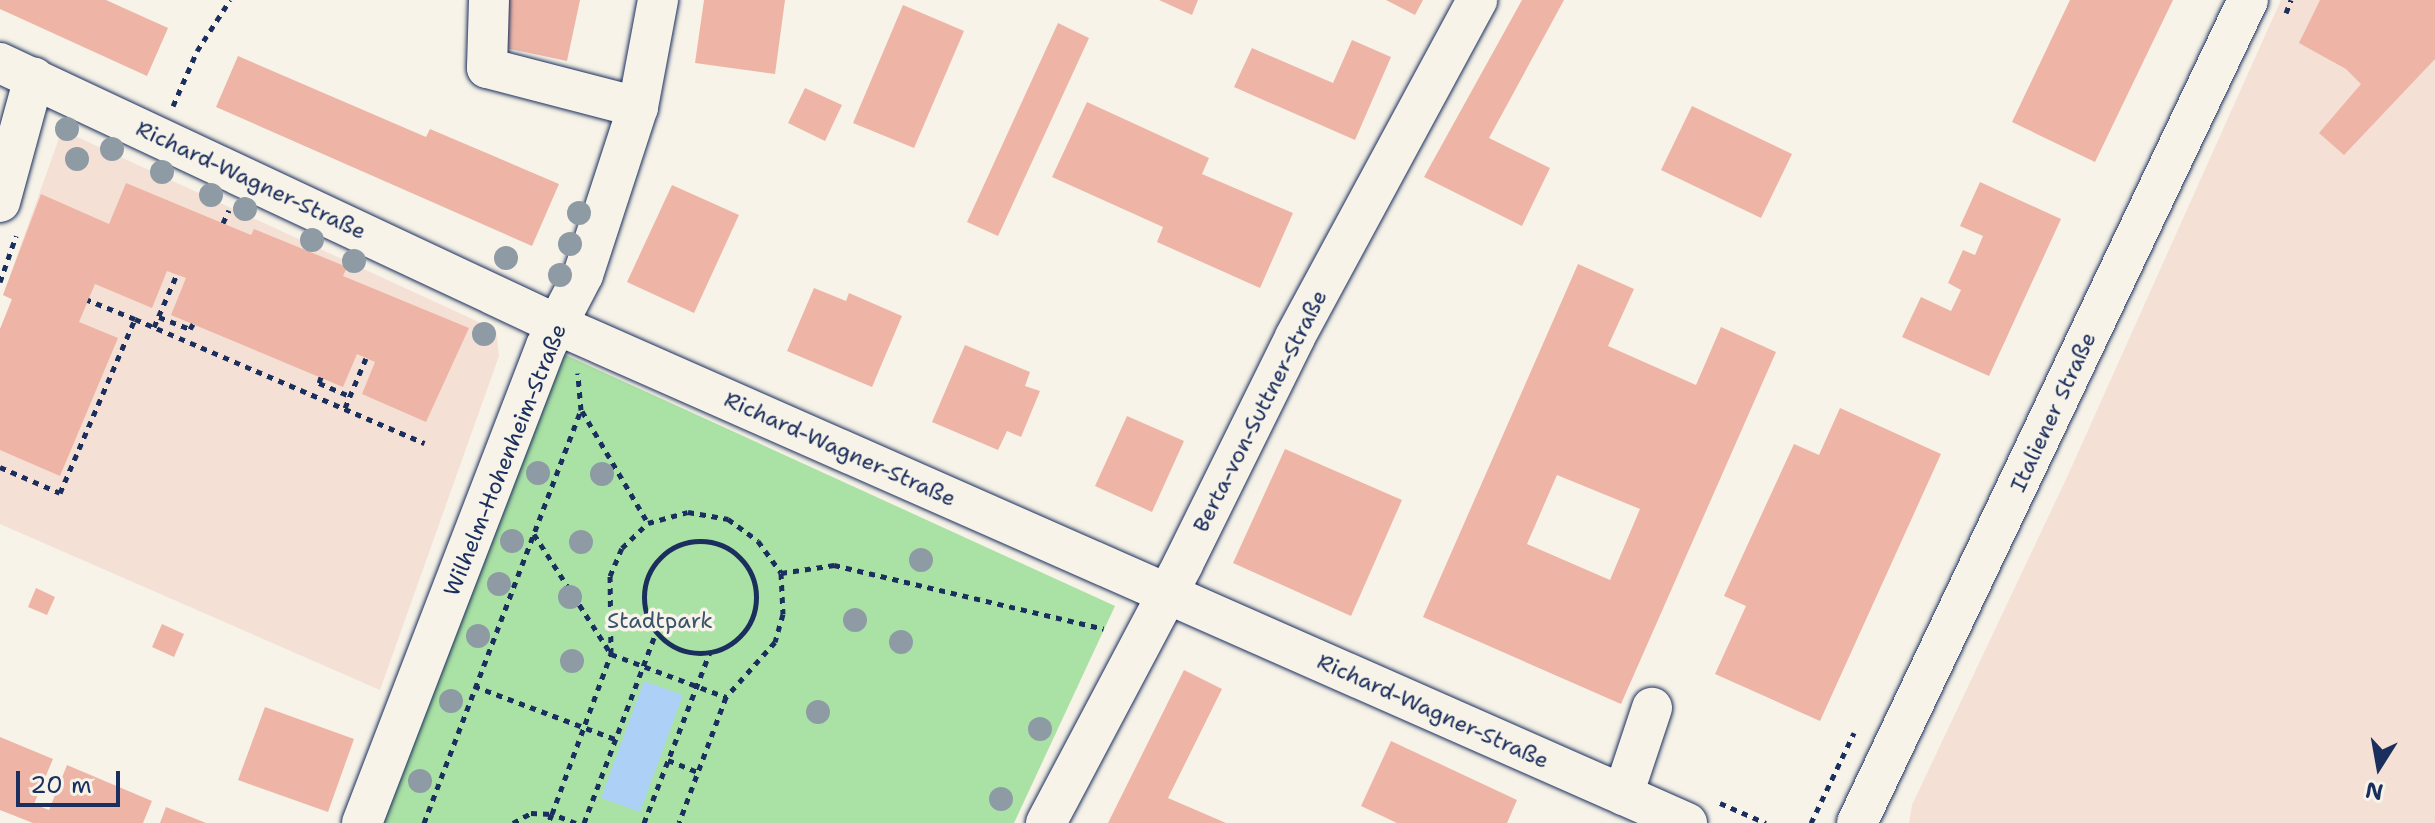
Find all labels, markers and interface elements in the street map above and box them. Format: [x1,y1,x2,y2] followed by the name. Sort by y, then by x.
[132,115,370,245] street label: Richard-Wagner-Straße
[1187,285,1333,537] street label: Berta-von-Suttner-Straße
[438,320,572,600] street label: Wilhelm-Hohenheim-Straße
[2004,328,2102,496] street label: Italiener Straße
[720,386,960,512] street label: Richard-Wagner-Straße
[607,608,713,634] park label: Stadtpark
[1313,648,1553,774] street label: Richard-Wagner-Straße
[2339,727,2419,807] north arrow
[20,755,124,805] scale bar
[30,769,92,801] text: 20 m
[2363,775,2386,807] text: N

